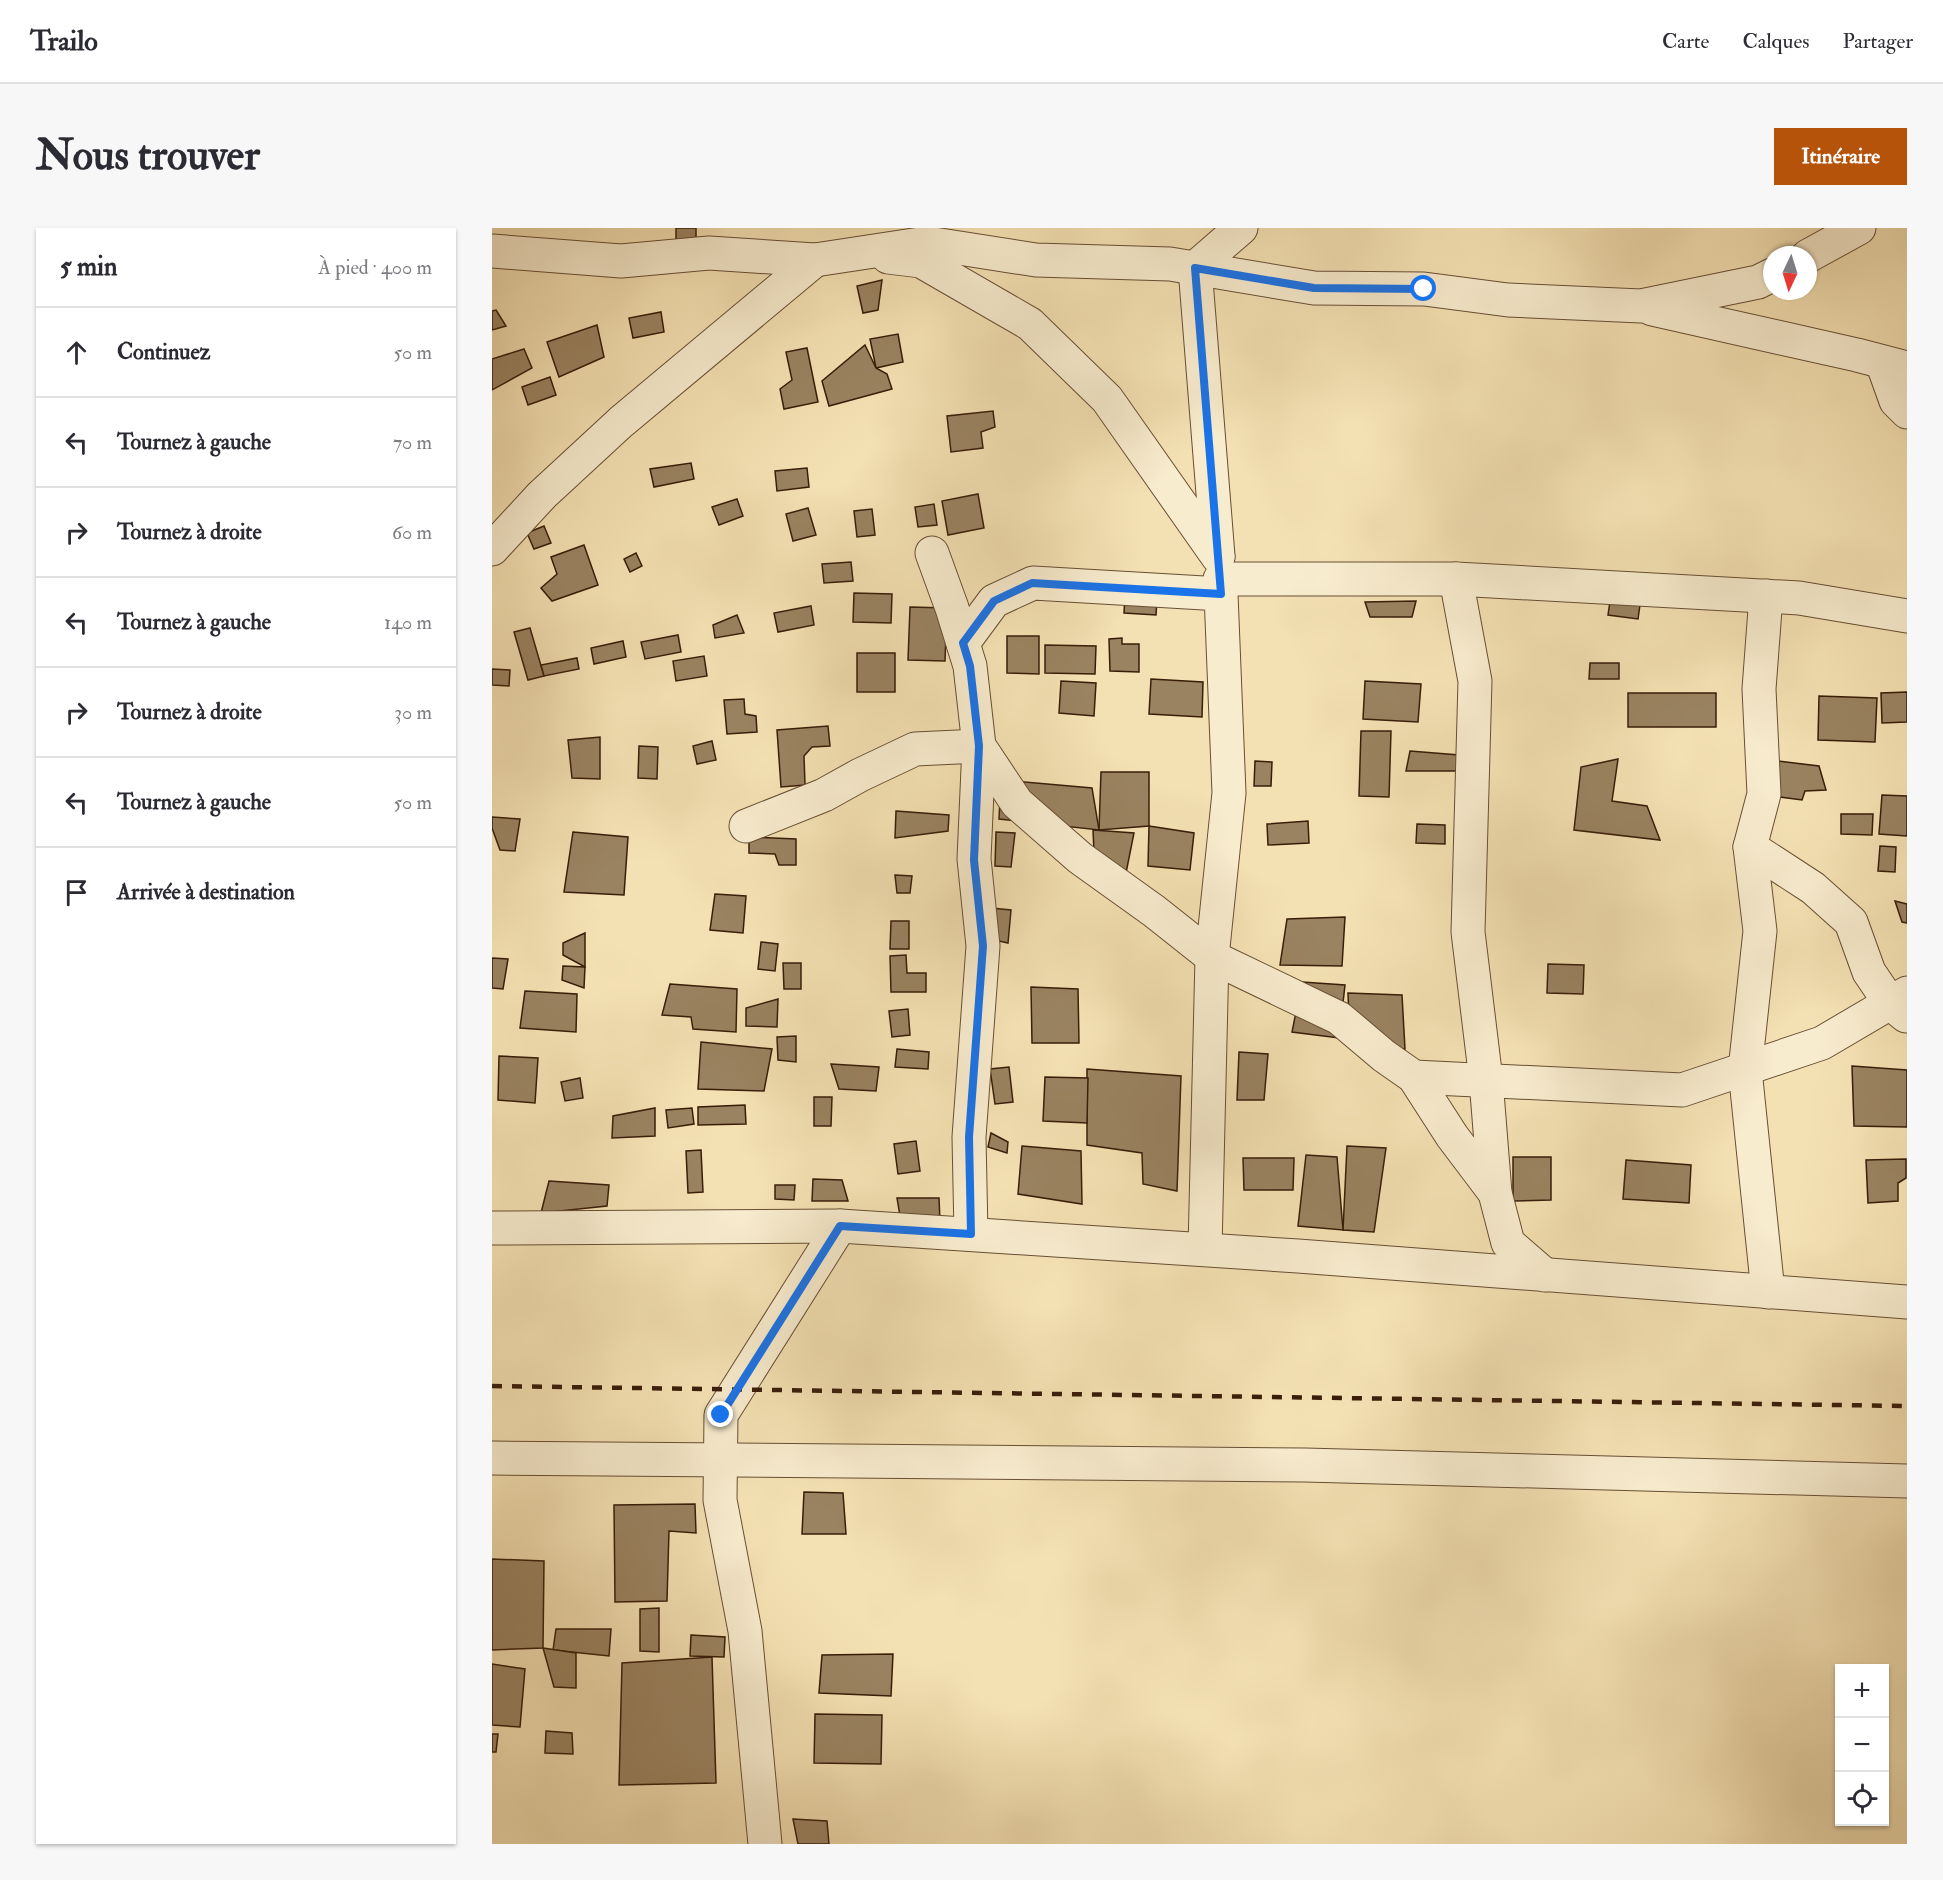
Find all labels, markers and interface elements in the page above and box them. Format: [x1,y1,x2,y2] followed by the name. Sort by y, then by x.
[30,24,98,59] text: Trailo
[1662,28,1709,55] text: Carte
[1742,28,1809,55] text: Calques
[1842,28,1913,55] text: Partager
[1774,128,1907,185] button: Itinéraire
[36,130,260,182] text: Nous trouver
[1763,246,1817,300] north arrow
[60,251,117,283] text: 5 min
[318,255,432,280] text: À pied · 400 m
[1410,275,1436,301] route start
[60,336,93,369] icon: ahead
[117,338,210,366] text: Continuez
[393,340,432,365] text: 50 m
[60,426,93,459] icon: left
[117,428,271,456] text: Tournez à gauche
[393,430,432,455] text: 70 m
[60,516,93,549] icon: right
[117,518,262,546] text: Tournez à droite
[392,520,432,545] text: 60 m
[60,606,93,639] icon: left
[117,608,271,636] text: Tournez à gauche
[384,610,432,635] text: 140 m
[60,696,93,729] icon: right
[117,698,262,726] text: Tournez à droite
[394,700,432,725] text: 30 m
[60,786,93,819] icon: left
[117,788,271,816] text: Tournez à gauche
[393,790,432,815] text: 50 m
[60,876,93,909] icon: arrive
[117,878,295,906] text: Arrivée à destination
[707,1401,733,1427] route end
[1835,1664,1889,1826] map controls
[1835,1664,1889,1718] button: +
[1835,1718,1889,1772] button: −
[1835,1772,1889,1826] button: locate

